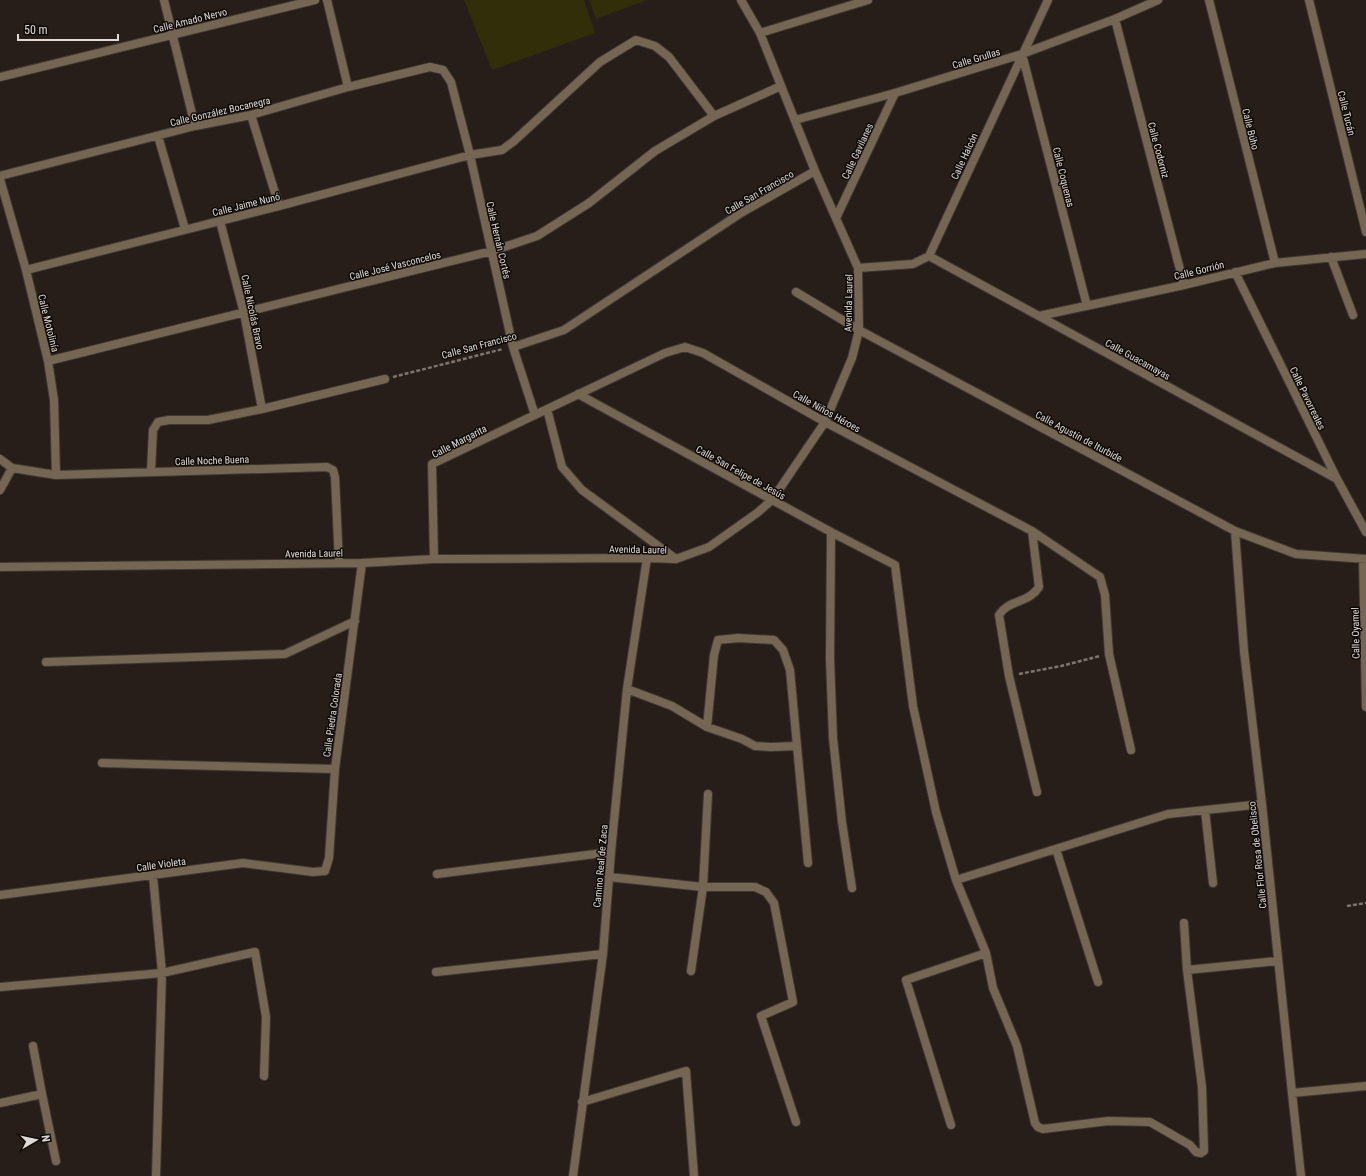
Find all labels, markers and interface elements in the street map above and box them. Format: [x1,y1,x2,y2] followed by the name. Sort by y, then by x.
[152,6,228,35] street label: Calle Amado Nervo
[18,16,118,42] scale bar
[24,23,48,37] text: 50 m
[951,46,1002,71] street label: Calle Grullas
[1336,90,1357,137] street label: Calle Tucán
[169,95,272,128] street label: Calle González Bocanegra
[1240,107,1261,151] street label: Calle Búho
[840,121,875,181] street label: Calle Gavilanes
[1146,121,1171,179] street label: Calle Codorniz
[949,131,980,181] street label: Calle Halcón
[1051,146,1076,209] street label: Calle Coquenas
[723,168,796,217] street label: Calle San Francisco
[211,191,281,218] street label: Calle Jaime Nunó
[484,200,513,280] street label: Calle Hernán Cortés
[348,249,442,282] street label: Calle José Vasconcelos
[1173,259,1225,282] street label: Calle Gorrión
[239,274,266,351] street label: Calle Nicolás Bravo
[842,274,855,332] street label: Avenida Laurel
[36,293,61,353] street label: Calle Motolinía
[440,330,518,361] street label: Calle San Francisco
[1103,337,1173,382] street label: Calle Guacamayas
[1288,365,1328,432] street label: Calle Pavorreales
[791,388,863,435] street label: Calle Niños Héroes
[1033,409,1124,464] street label: Calle Agustín de Iturbide
[430,423,489,460] street label: Calle Margarita
[694,443,788,502] street label: Calle San Felipe de Jesús
[175,454,250,467] street label: Calle Noche Buena
[609,543,667,556] street label: Avenida Laurel
[285,547,343,560] street label: Avenida Laurel
[1350,607,1361,659] street label: Calle Oyamel
[321,672,344,758] street label: Calle Piedra Colorada
[1246,801,1269,909] street label: Calle Flor Rosa de Obelisco
[591,824,610,908] street label: Camino Real de Zaca
[136,856,187,873] street label: Calle Violeta
[16,1120,56,1160] north arrow
[38,1134,52,1143] text: N

